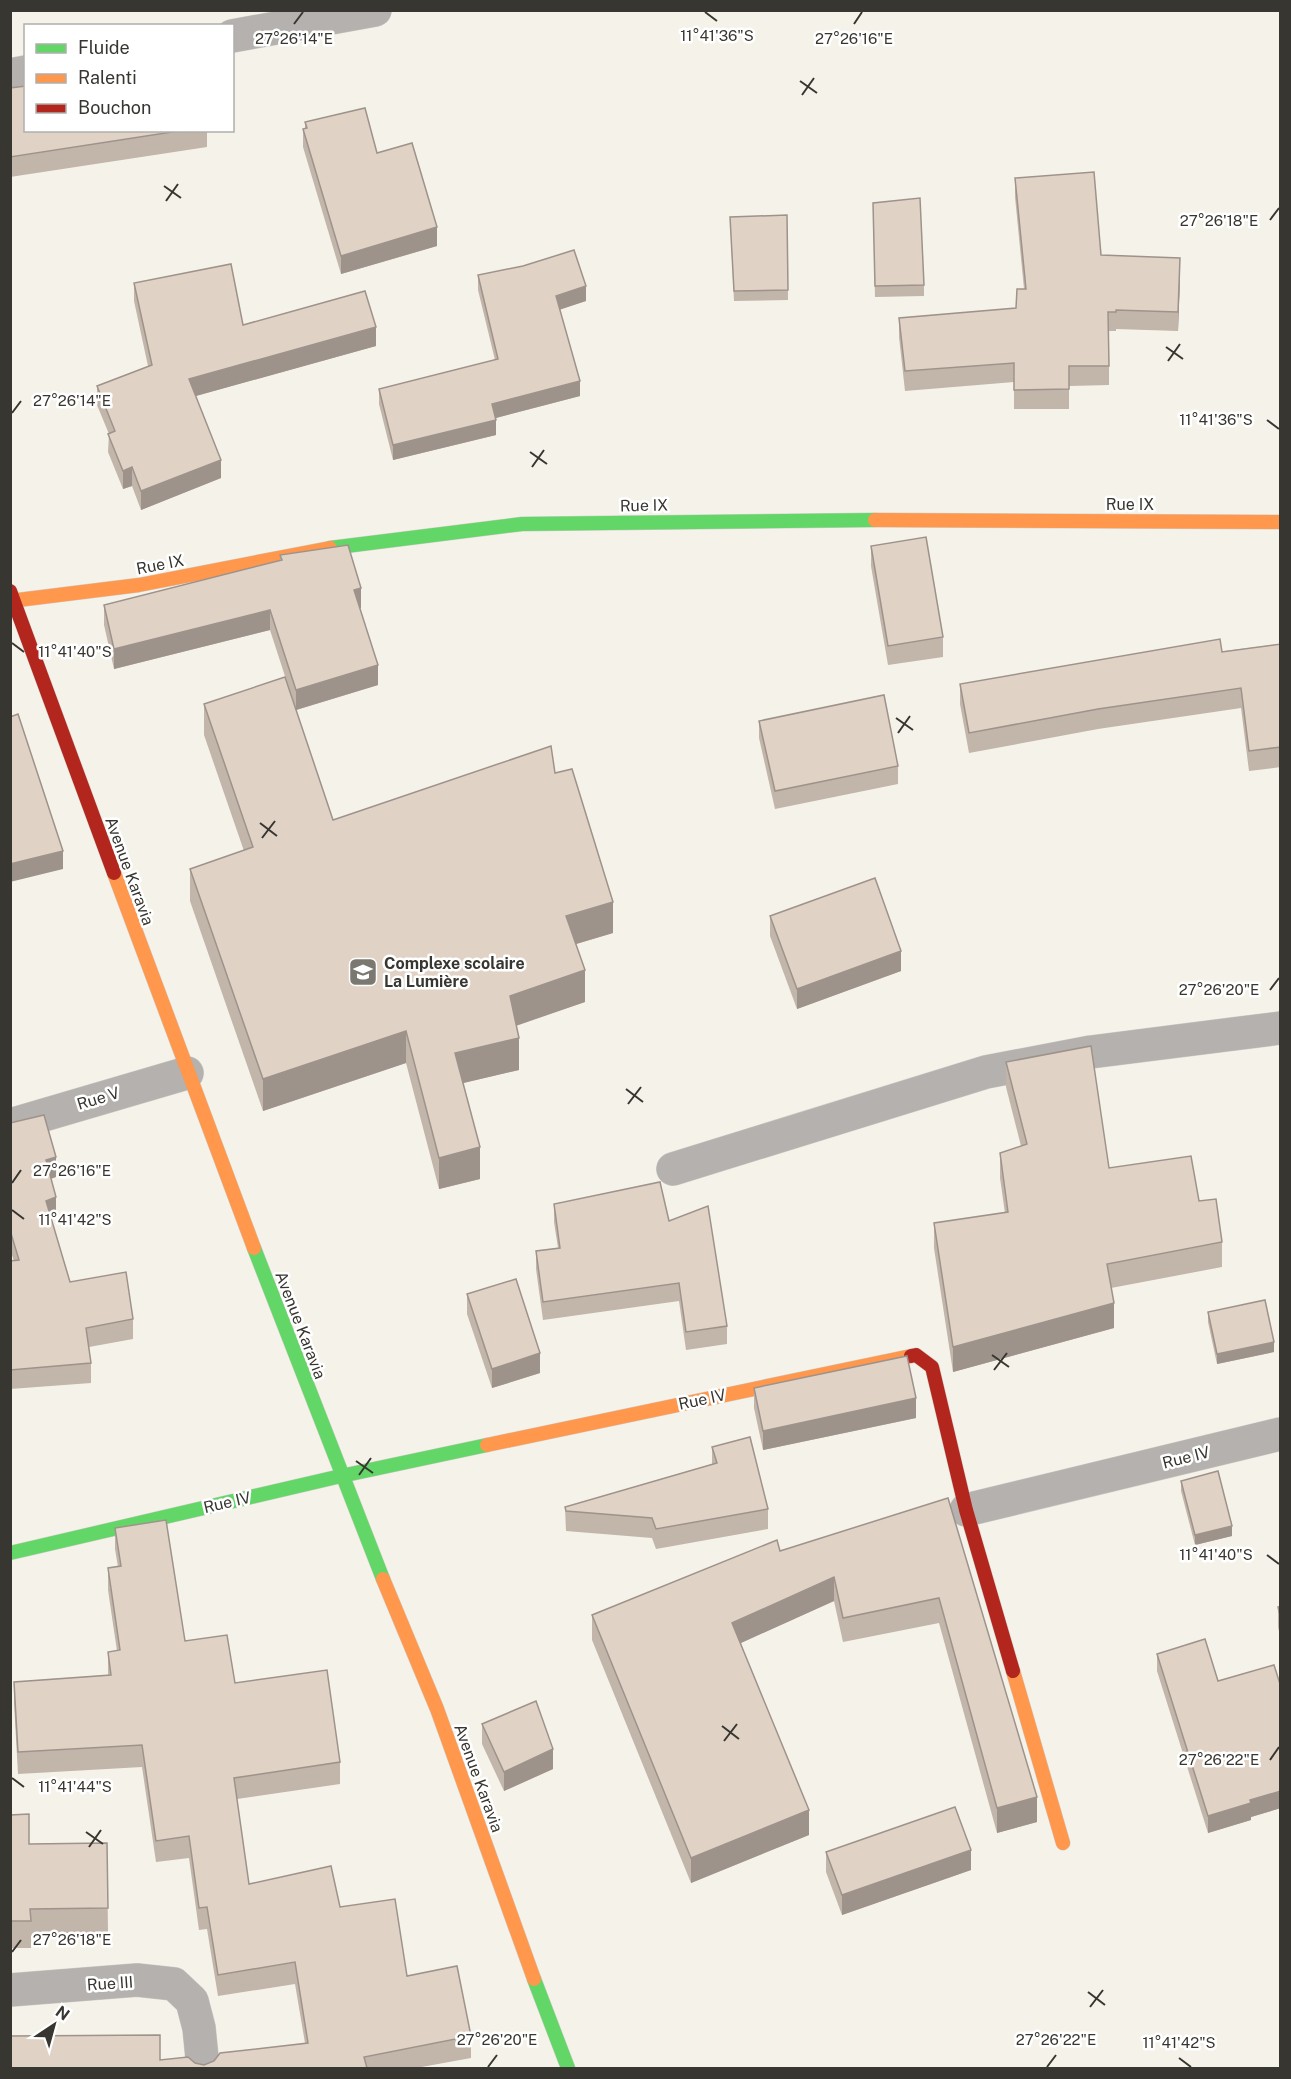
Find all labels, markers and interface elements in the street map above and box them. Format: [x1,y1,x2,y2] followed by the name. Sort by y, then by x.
[24,24,234,132] legend
[680,27,754,44] text: 11°41'36"S
[255,30,333,47] text: 27°26'14"E
[815,30,893,47] text: 27°26'16"E
[78,37,130,58] text: Fluide
[78,67,137,88] text: Ralenti
[78,97,151,118] text: Bouchon
[1180,212,1258,229] text: 27°26'18"E
[33,392,111,409] text: 27°26'14"E
[1179,411,1253,428] text: 11°41'36"S
[1106,495,1154,514] street label: Rue IX
[620,496,668,515] street label: Rue IX
[135,551,186,578] street label: Rue IX
[38,643,112,660] text: 11°41'40"S
[101,814,158,928] street label: Avenue Karavia
[384,954,525,991] place label: Complexe scolaire La Lumière
[347,956,379,988] school or university icon: Complexe scolaire La Lumière
[1179,981,1259,998] text: 27°26'20"E
[75,1083,122,1114] street label: Rue V
[33,1162,111,1179] text: 27°26'16"E
[38,1211,112,1228] text: 11°41'42"S
[271,1269,330,1382] street label: Avenue Karavia
[677,1385,728,1414] street label: Rue IV
[1160,1442,1212,1473] street label: Rue IV
[202,1488,253,1517] street label: Rue IV
[1179,1546,1253,1563] text: 11°41'40"S
[450,1721,507,1835] street label: Avenue Karavia
[1179,1751,1259,1768] text: 27°26'22"E
[38,1778,112,1795] text: 11°41'44"S
[33,1931,111,1948] text: 27°26'18"E
[86,1972,134,1995] street label: Rue III
[24,1995,84,2055] north arrow
[52,2002,73,2025] text: N
[457,2031,537,2048] text: 27°26'20"E
[1016,2031,1096,2048] text: 27°26'22"E
[1142,2034,1216,2051] text: 11°41'42"S

